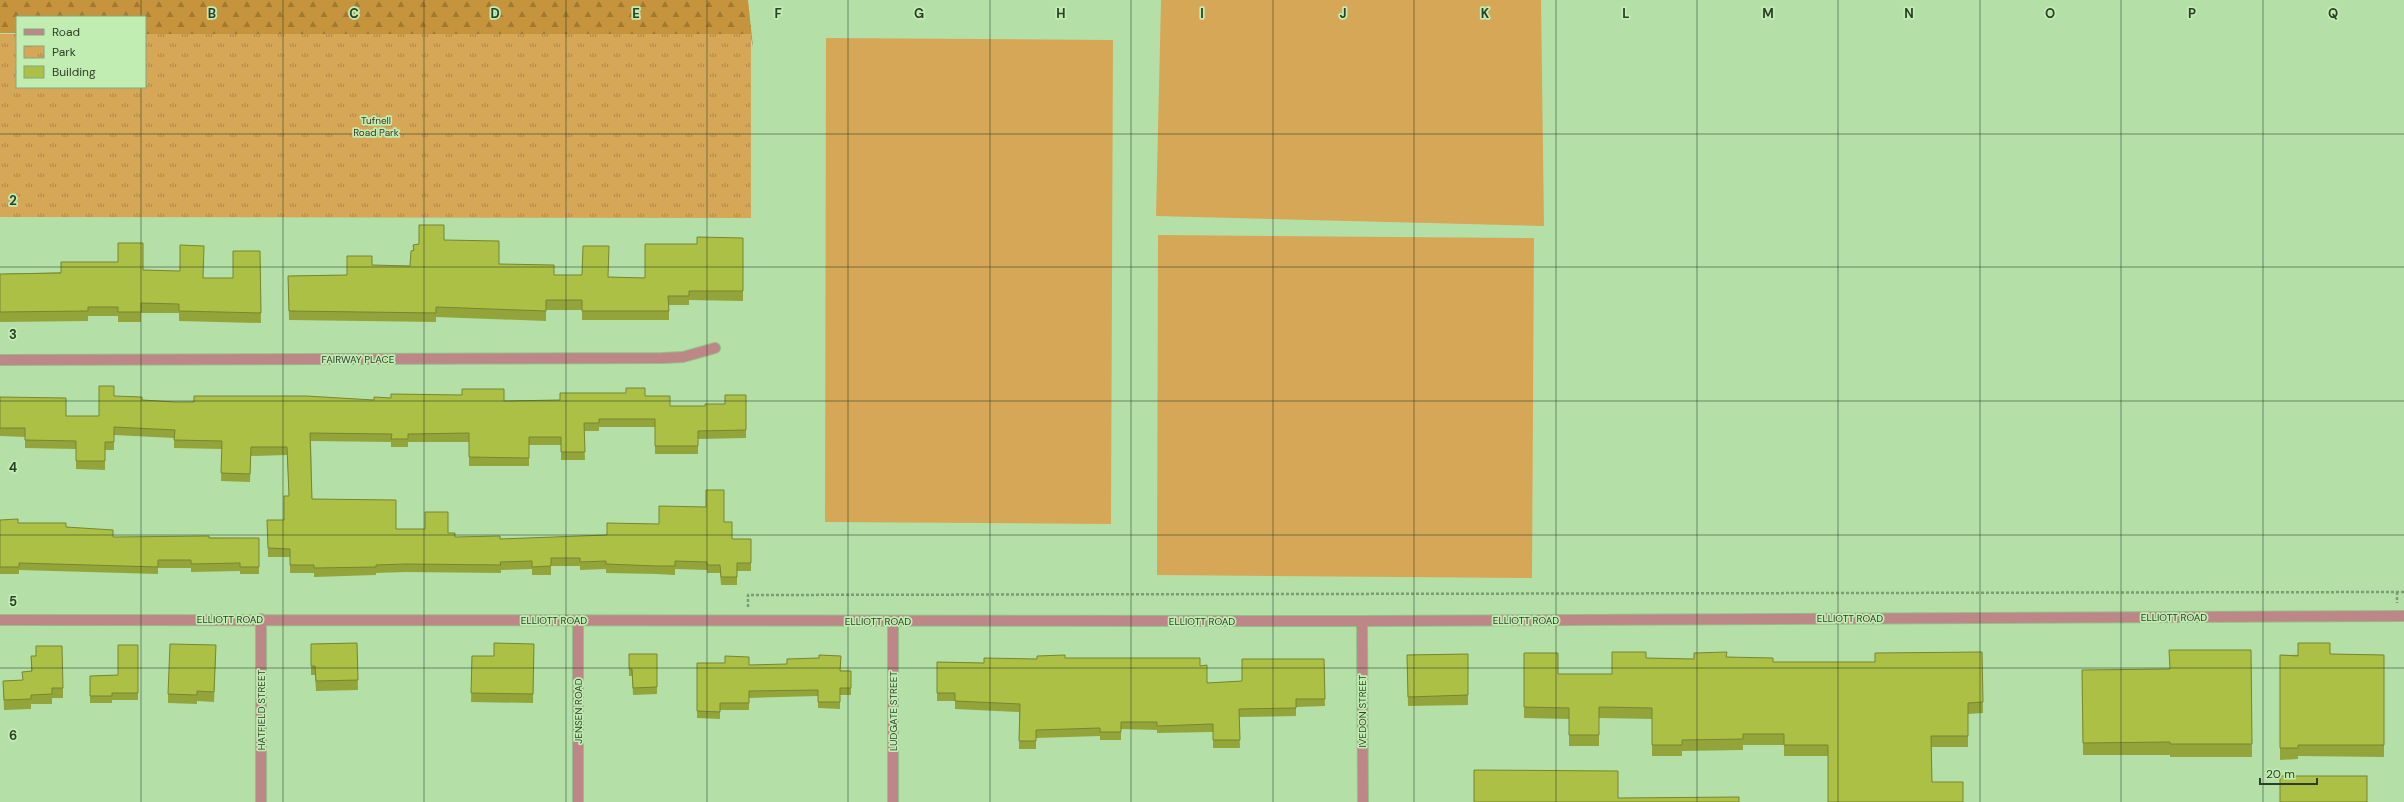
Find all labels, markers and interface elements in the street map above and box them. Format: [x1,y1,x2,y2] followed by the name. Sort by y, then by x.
[208,5,216,22] text: B
[349,5,359,22] text: C
[490,5,500,22] text: D
[632,5,640,22] text: E
[774,5,782,22] text: F
[914,5,924,22] text: G
[1056,5,1066,22] text: H
[1200,5,1204,22] text: I
[1339,5,1347,22] text: J
[1481,5,1490,22] text: K
[1622,5,1630,22] text: L
[1762,5,1774,22] text: M
[1904,5,1914,22] text: N
[2045,5,2055,22] text: O
[2188,5,2196,22] text: P
[2328,5,2338,22] text: Q
[16,16,146,88] legend
[52,24,80,40] text: Road
[52,44,76,60] text: Park
[52,64,96,80] text: Building
[353,114,399,139] park label: Tufnell Road Park
[9,192,17,209] text: 2
[9,326,17,343] text: 3
[322,353,395,366] street label: FAIRWAY PLACE
[9,459,17,476] text: 4
[9,593,17,610] text: 5
[2141,611,2207,624] street label: ELLIOTT ROAD
[1817,612,1883,625] street label: ELLIOTT ROAD
[197,613,263,626] street label: ELLIOTT ROAD
[521,614,587,627] street label: ELLIOTT ROAD
[1493,614,1559,627] street label: ELLIOTT ROAD
[845,615,911,628] street label: ELLIOTT ROAD
[1169,615,1235,628] street label: ELLIOTT ROAD
[255,669,268,750] street label: HATFIELD STREET
[887,671,900,751] street label: LUDGATE STREET
[1356,674,1369,747] street label: IVEDON STREET
[572,678,585,744] street label: JENSEN ROAD
[9,727,17,744] text: 6
[2260,760,2317,786] scale bar
[2266,766,2295,782] text: 20 m

